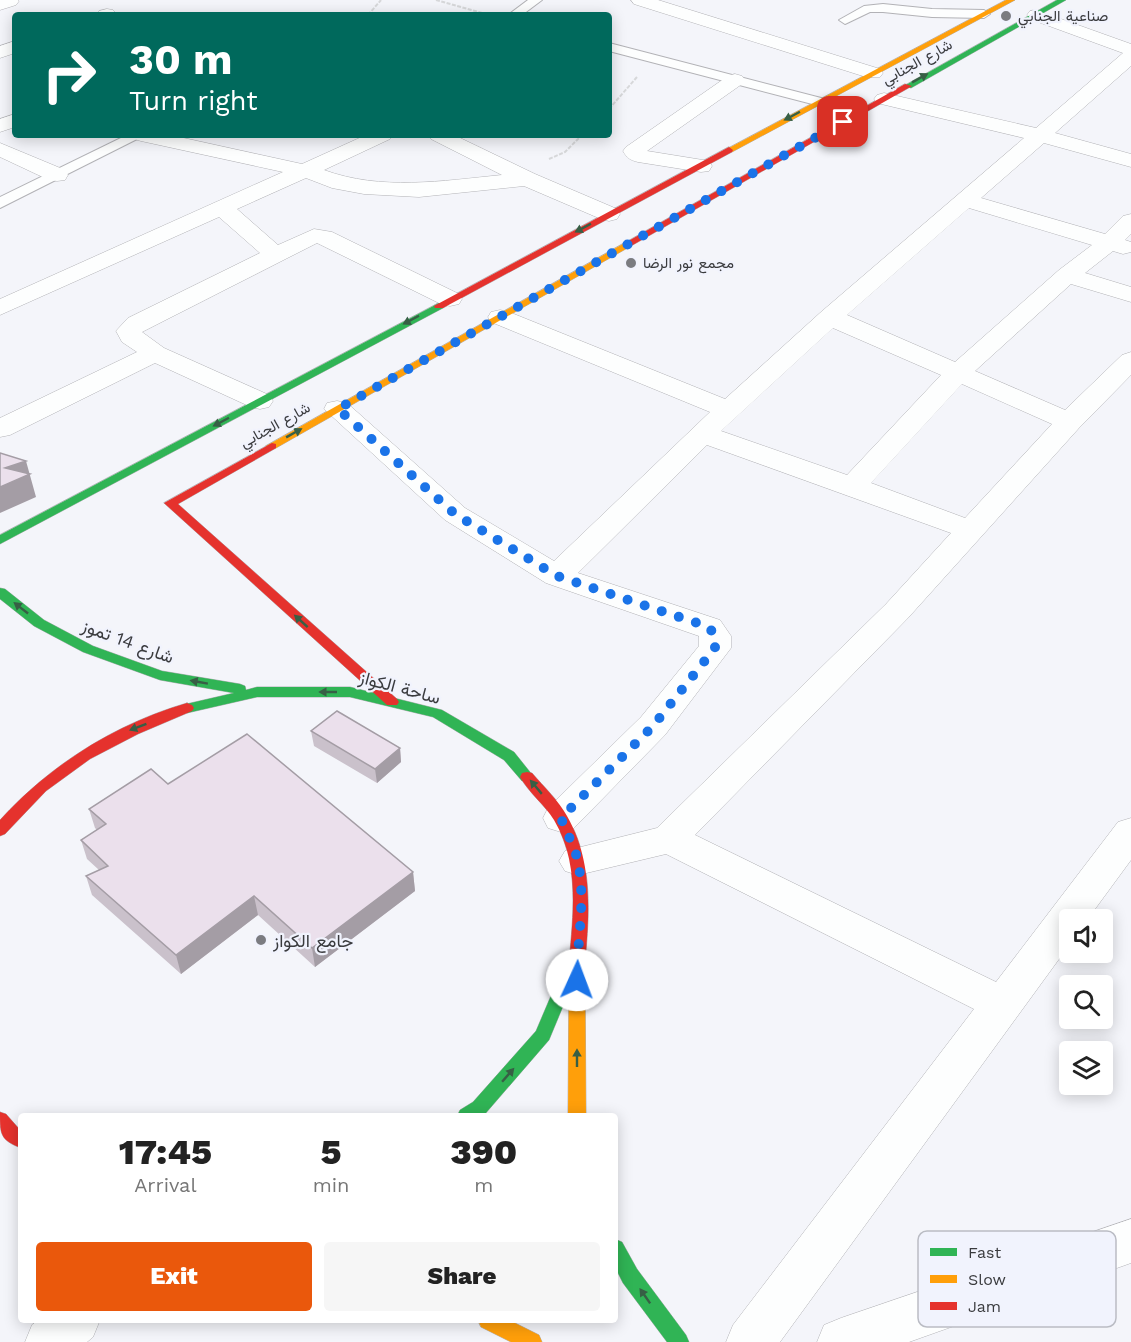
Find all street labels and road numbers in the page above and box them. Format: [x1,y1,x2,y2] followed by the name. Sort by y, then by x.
[879,35,957,92] street label: شارع الجنابي
[237,398,315,455] street label: شارع الجنابي
[77,614,177,669] street label: شارع 14 تموز
[356,666,443,709] street label: ساحة الكواز

